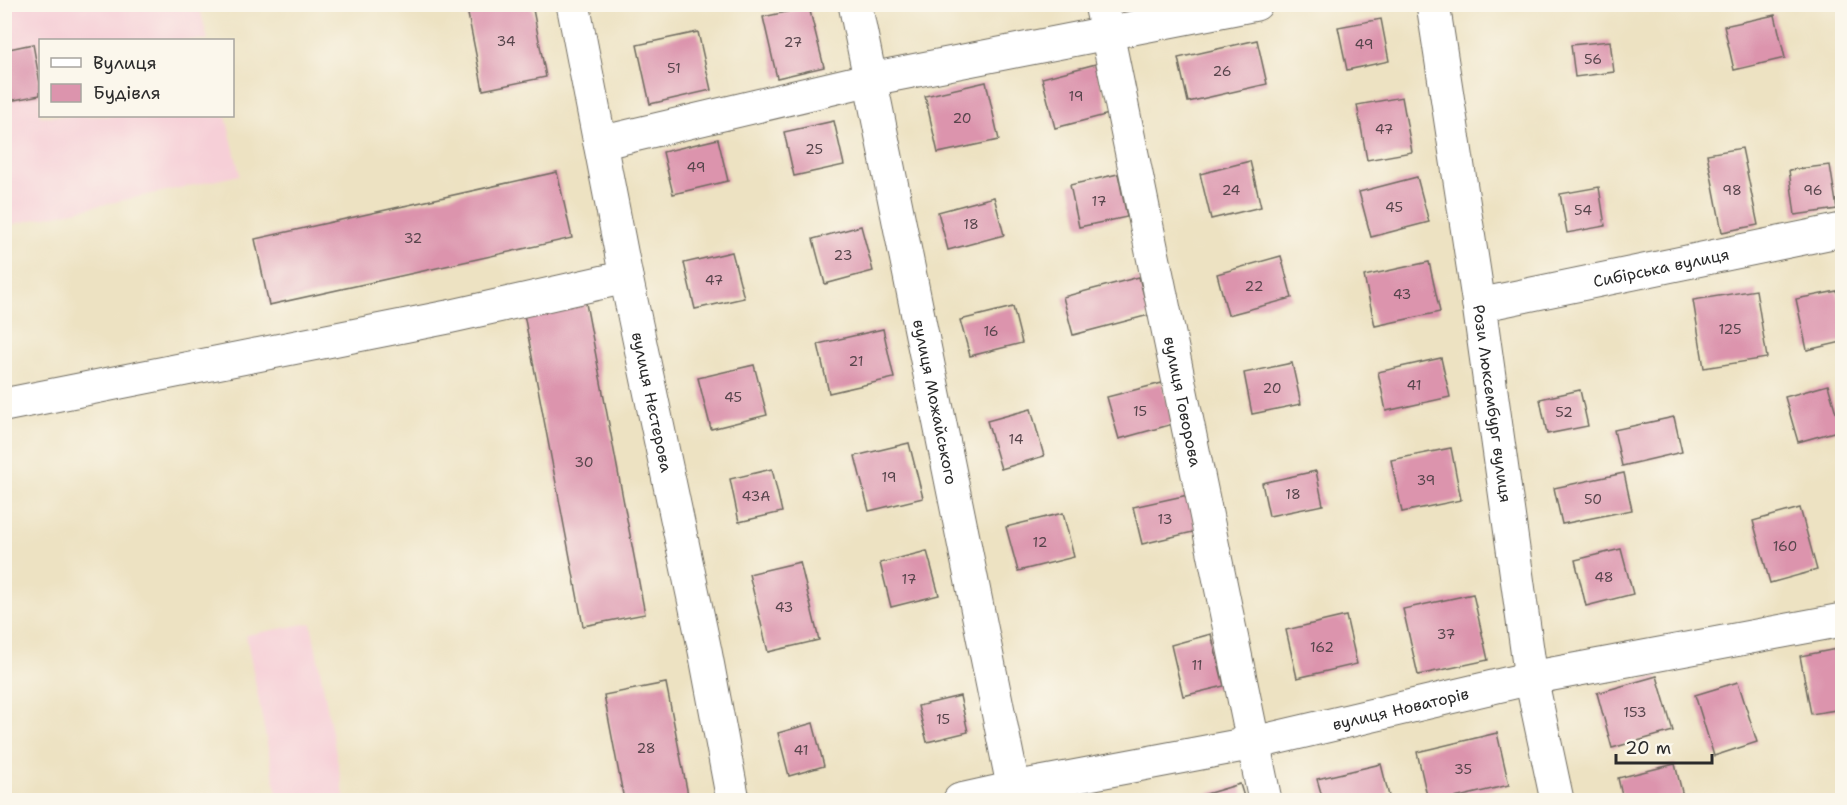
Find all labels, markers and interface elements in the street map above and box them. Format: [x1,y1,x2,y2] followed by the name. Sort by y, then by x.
[496,32,516,50] house number: 34
[784,33,802,51] house number: 27
[1355,35,1374,53] house number: 49
[39,39,234,117] legend
[1584,50,1602,68] house number: 56
[93,51,157,75] text: Вулиця
[667,59,681,77] house number: 51
[1213,62,1232,80] house number: 26
[93,81,161,105] text: Будівля
[1068,87,1084,105] house number: 19
[952,109,972,127] house number: 20
[1375,120,1393,138] house number: 47
[805,140,823,158] house number: 25
[687,158,706,176] house number: 49
[1222,181,1241,199] house number: 24
[1722,181,1742,199] house number: 98
[1803,181,1823,199] house number: 96
[1092,192,1106,210] house number: 17
[1385,198,1403,216] house number: 45
[1574,201,1592,219] house number: 54
[963,215,979,233] house number: 18
[404,229,422,247] house number: 32
[1591,244,1731,292] street label: Сибірська вулиця
[834,246,852,264] house number: 23
[705,271,723,289] house number: 47
[1245,277,1263,295] house number: 22
[1393,285,1411,303] house number: 43
[1468,303,1516,504] street label: Рози Люксембург вулиця
[908,318,962,486] street label: вулиця Можайського
[1718,320,1742,338] house number: 125
[983,322,999,340] house number: 16
[627,330,677,474] street label: вулиця Нестерова
[1159,335,1206,469] street label: вулиця Говорова
[849,352,863,370] house number: 21
[1407,376,1421,394] house number: 41
[1262,379,1282,397] house number: 20
[724,388,742,406] house number: 45
[1133,402,1147,420] house number: 15
[1555,403,1573,421] house number: 52
[1008,430,1024,448] house number: 14
[574,453,594,471] house number: 30
[881,468,897,486] house number: 19
[1417,471,1435,489] house number: 39
[1285,485,1301,503] house number: 18
[742,487,770,505] house number: 43А
[1584,490,1602,508] house number: 50
[1158,510,1172,528] house number: 13
[1033,533,1047,551] house number: 12
[1773,537,1797,555] house number: 160
[1594,568,1614,586] house number: 48
[902,570,916,588] house number: 17
[775,598,793,616] house number: 43
[1437,625,1455,643] house number: 37
[1310,638,1334,656] house number: 162
[1191,656,1203,674] house number: 11
[1330,683,1471,735] street label: вулиця Новаторів
[1623,703,1647,721] house number: 153
[936,710,950,728] house number: 15
[1616,727,1712,765] scale bar
[1625,736,1671,760] text: 20 m
[636,739,656,757] house number: 28
[794,741,808,759] house number: 41
[1454,760,1472,778] house number: 35

